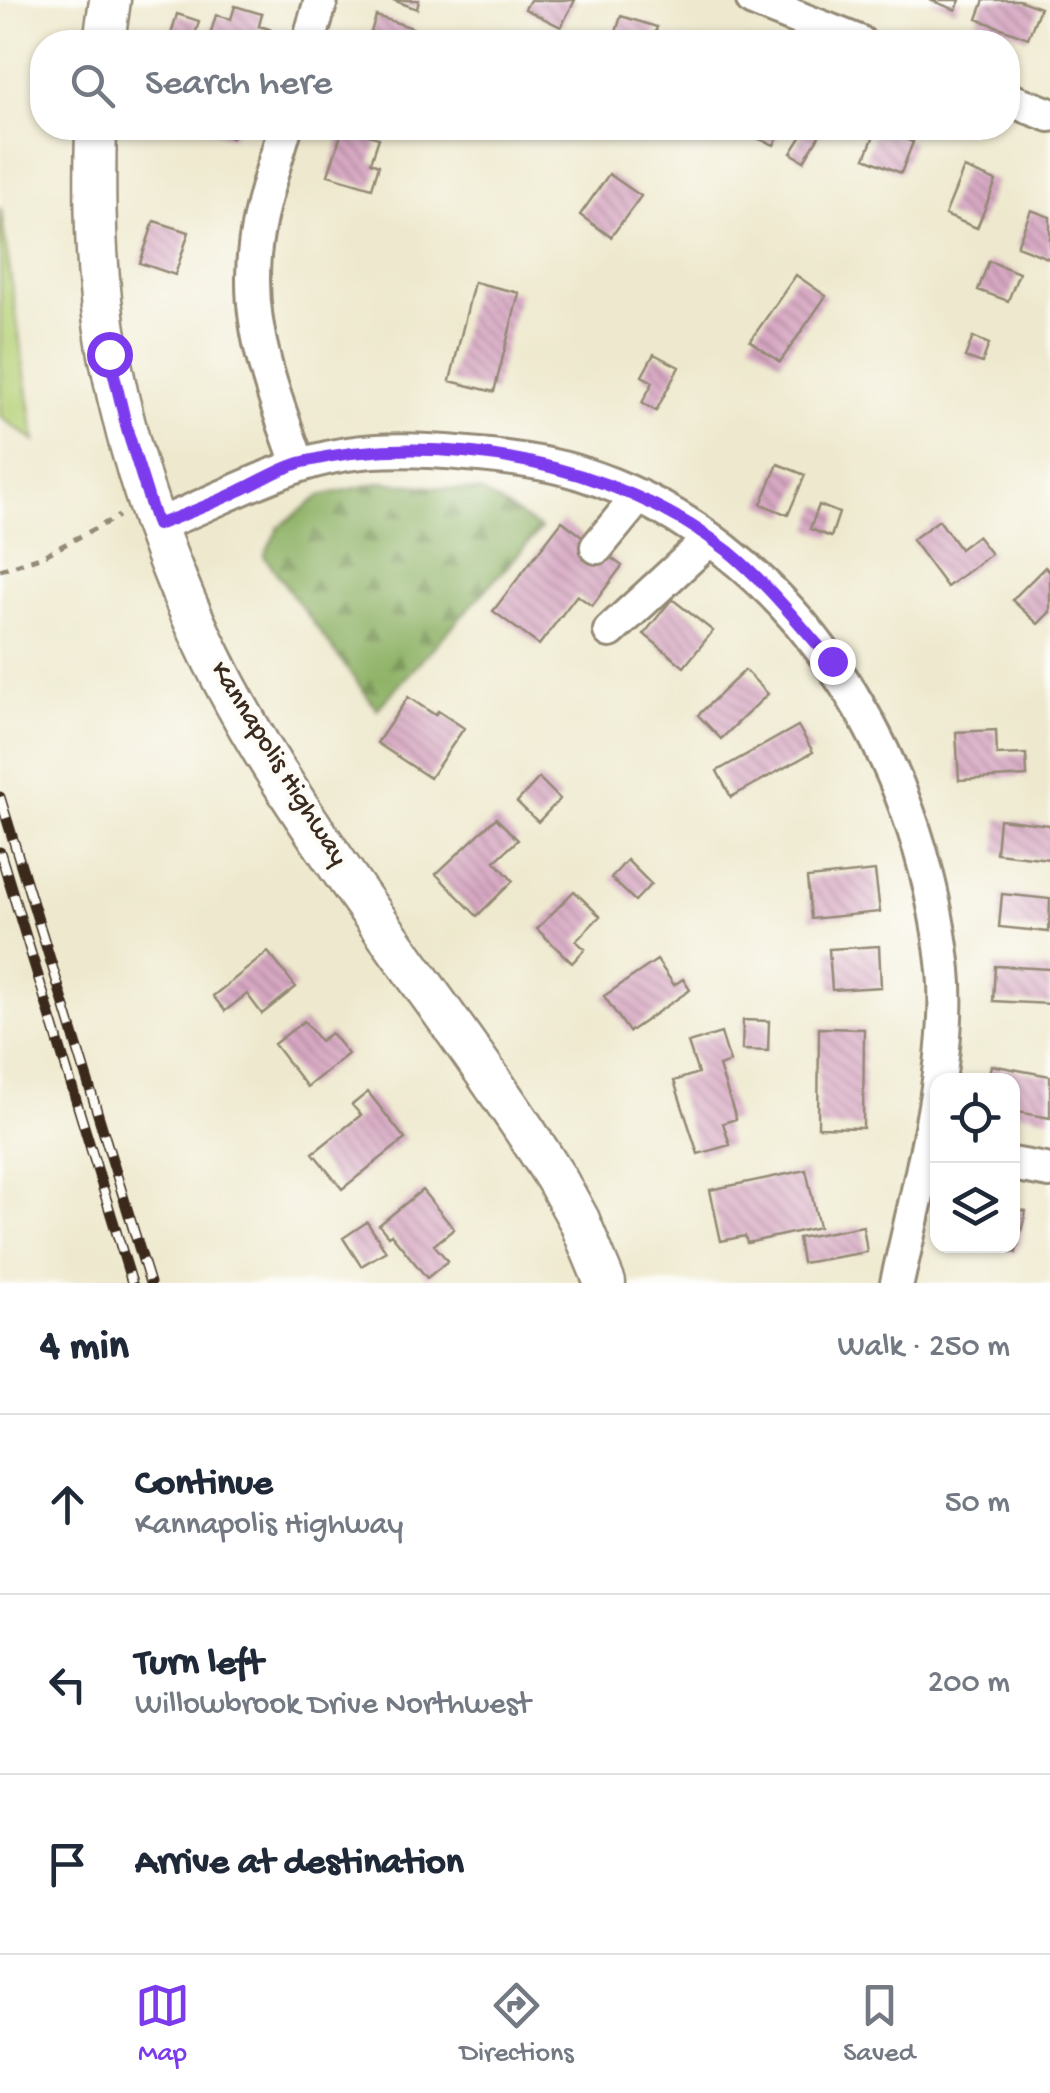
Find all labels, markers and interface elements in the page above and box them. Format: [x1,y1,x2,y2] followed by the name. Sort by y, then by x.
[30,30,1020,140] search box
[65,58,120,113] icon: search
[145,63,332,107] text: Search here
[87,332,133,378] route start
[810,639,856,685] route end
[202,656,354,872] street label: Kannapolis Highway
[930,1073,1020,1253] map controls
[930,1073,1020,1163] button: locate
[930,1163,1020,1253] button: layers
[40,1324,129,1373] text: 4 min
[838,1329,1010,1367] text: Walk · 250 m
[135,1463,273,1507] text: Continue
[40,1477,95,1532] icon: ahead
[945,1485,1010,1523] text: 50 m
[135,1507,403,1545] text: Kannapolis Highway
[135,1643,263,1687] text: Turn left
[40,1657,95,1712] icon: left
[928,1665,1010,1703] text: 200 m
[135,1687,530,1725] text: Willowbrook Drive Northwest
[40,1837,95,1892] icon: arrive
[135,1842,464,1886] text: Arrive at destination
[135,1978,190,2071] tab: Map
[460,1978,574,2071] tab: Directions
[843,1978,915,2071] tab: Saved

